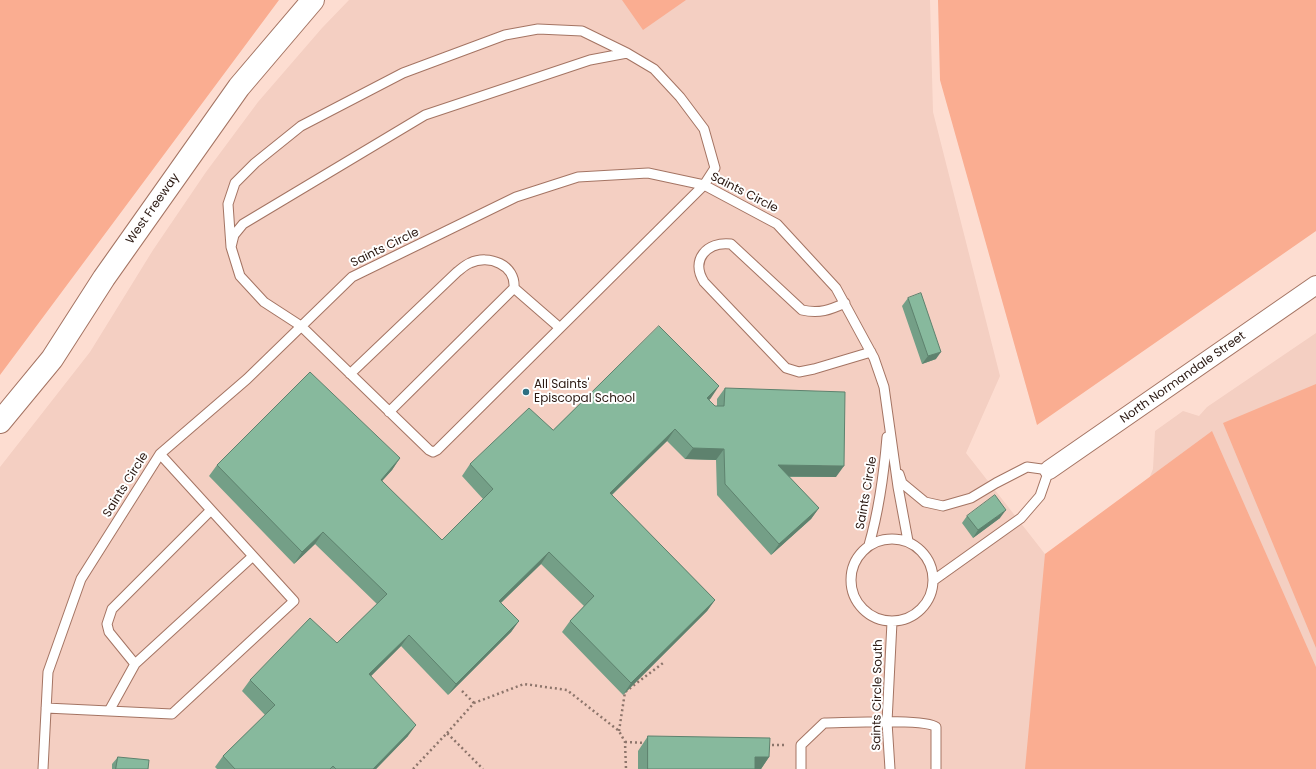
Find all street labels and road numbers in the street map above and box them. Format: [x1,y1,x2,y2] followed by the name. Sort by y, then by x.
[708,170,780,216] street label: Saints Circle
[123,171,183,247] street label: West Freeway
[349,225,421,271] street label: Saints Circle
[1118,329,1248,427] street label: North Normandale Street
[100,450,152,520] street label: Saints Circle
[853,455,881,531] street label: Saints Circle
[870,639,886,751] street label: Saints Circle South

